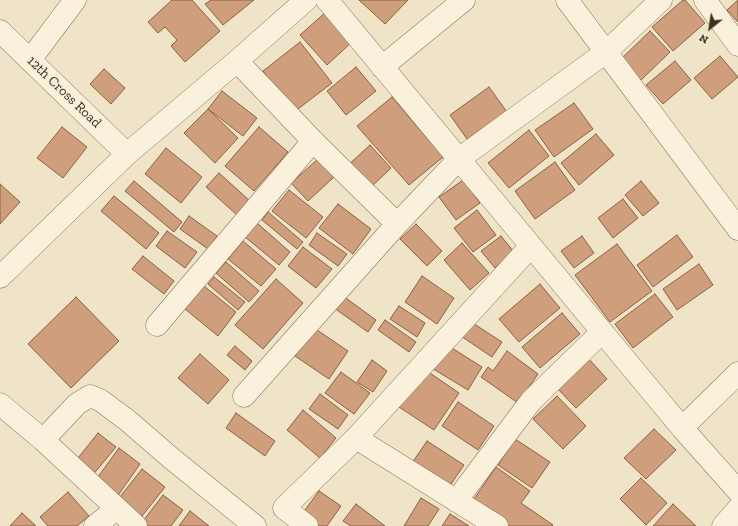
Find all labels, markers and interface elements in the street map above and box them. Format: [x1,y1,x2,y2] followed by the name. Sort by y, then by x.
[690,8,730,48] north arrow
[697,31,711,47] text: N
[23,52,105,132] street label: 12th Cross Road

